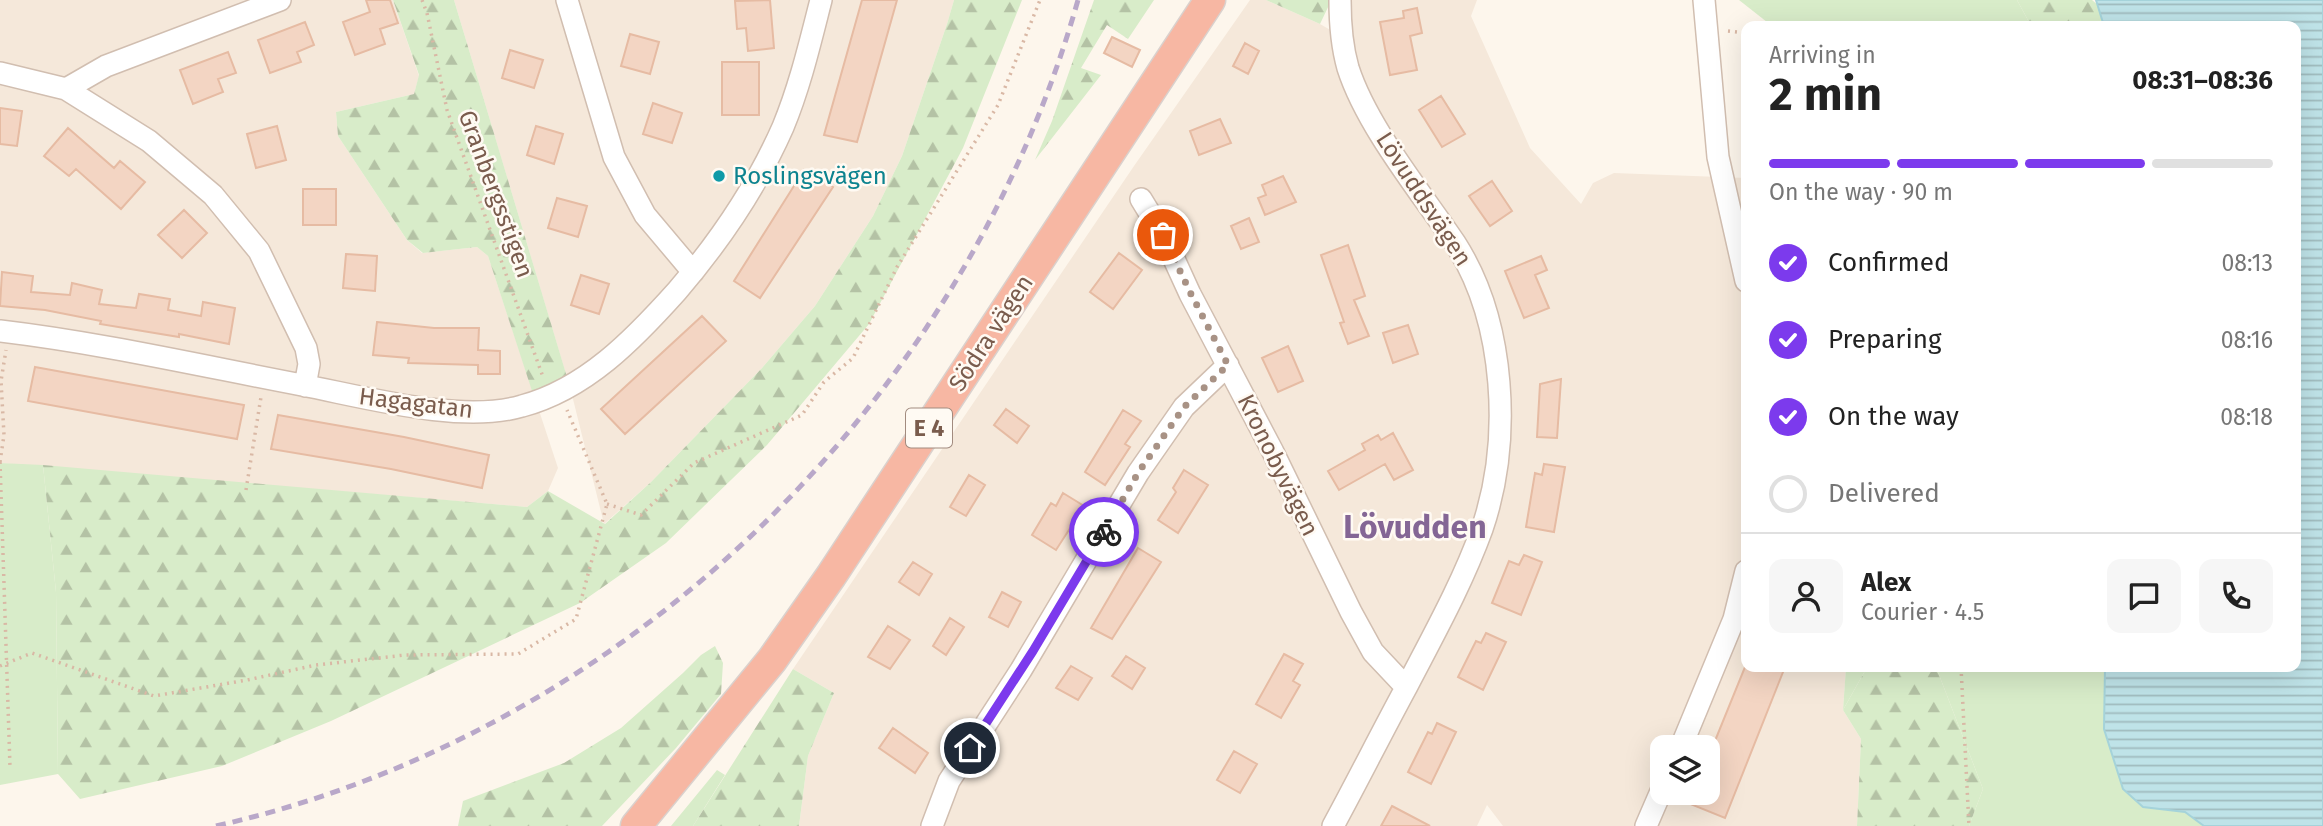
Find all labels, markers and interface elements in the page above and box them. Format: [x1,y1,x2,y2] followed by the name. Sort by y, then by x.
[1769,41,1876,69] text: Arriving in
[2132,65,2273,96] text: 08:31–08:36
[1769,67,1882,122] text: 2 min
[453,106,539,282] street label: Granbergsstigen
[1370,127,1478,271] street label: Lövuddsvägen
[733,162,887,190] place label: Roslingsvägen
[711,168,727,184] marker: Roslingsvägen
[1769,178,1953,206] text: On the way · 90 m
[1133,205,1193,265] pin
[1144,216,1182,254] icon: bag
[1769,244,1807,282] icon: check
[1828,247,1949,278] text: Confirmed
[2221,249,2273,277] text: 08:13
[943,270,1039,396] street label: Södra vägen
[1769,321,1807,359] icon: check
[1828,324,1941,355] text: Preparing
[2221,326,2273,354] text: 08:16
[357,382,475,424] street label: Hagagatan
[1232,390,1324,540] street label: Kronobyvägen
[1769,398,1807,436] icon: check
[1828,401,1959,432] text: On the way
[2220,403,2273,431] text: 08:18
[906,408,952,448] road number: E 4
[1828,478,1940,509] text: Delivered
[1069,497,1139,567] courier
[1343,508,1487,546] district label: Lövudden
[1085,513,1123,551] icon: bike
[1769,559,1843,633] button: person
[2107,559,2181,633] button: chat
[2199,559,2273,633] button: phone
[1861,567,1911,598] text: Alex
[1861,598,1984,626] text: Courier · 4.5
[940,718,1000,778] pin
[951,729,989,767] icon: home
[1650,735,1720,805] map controls
[1650,735,1720,805] button: layers

